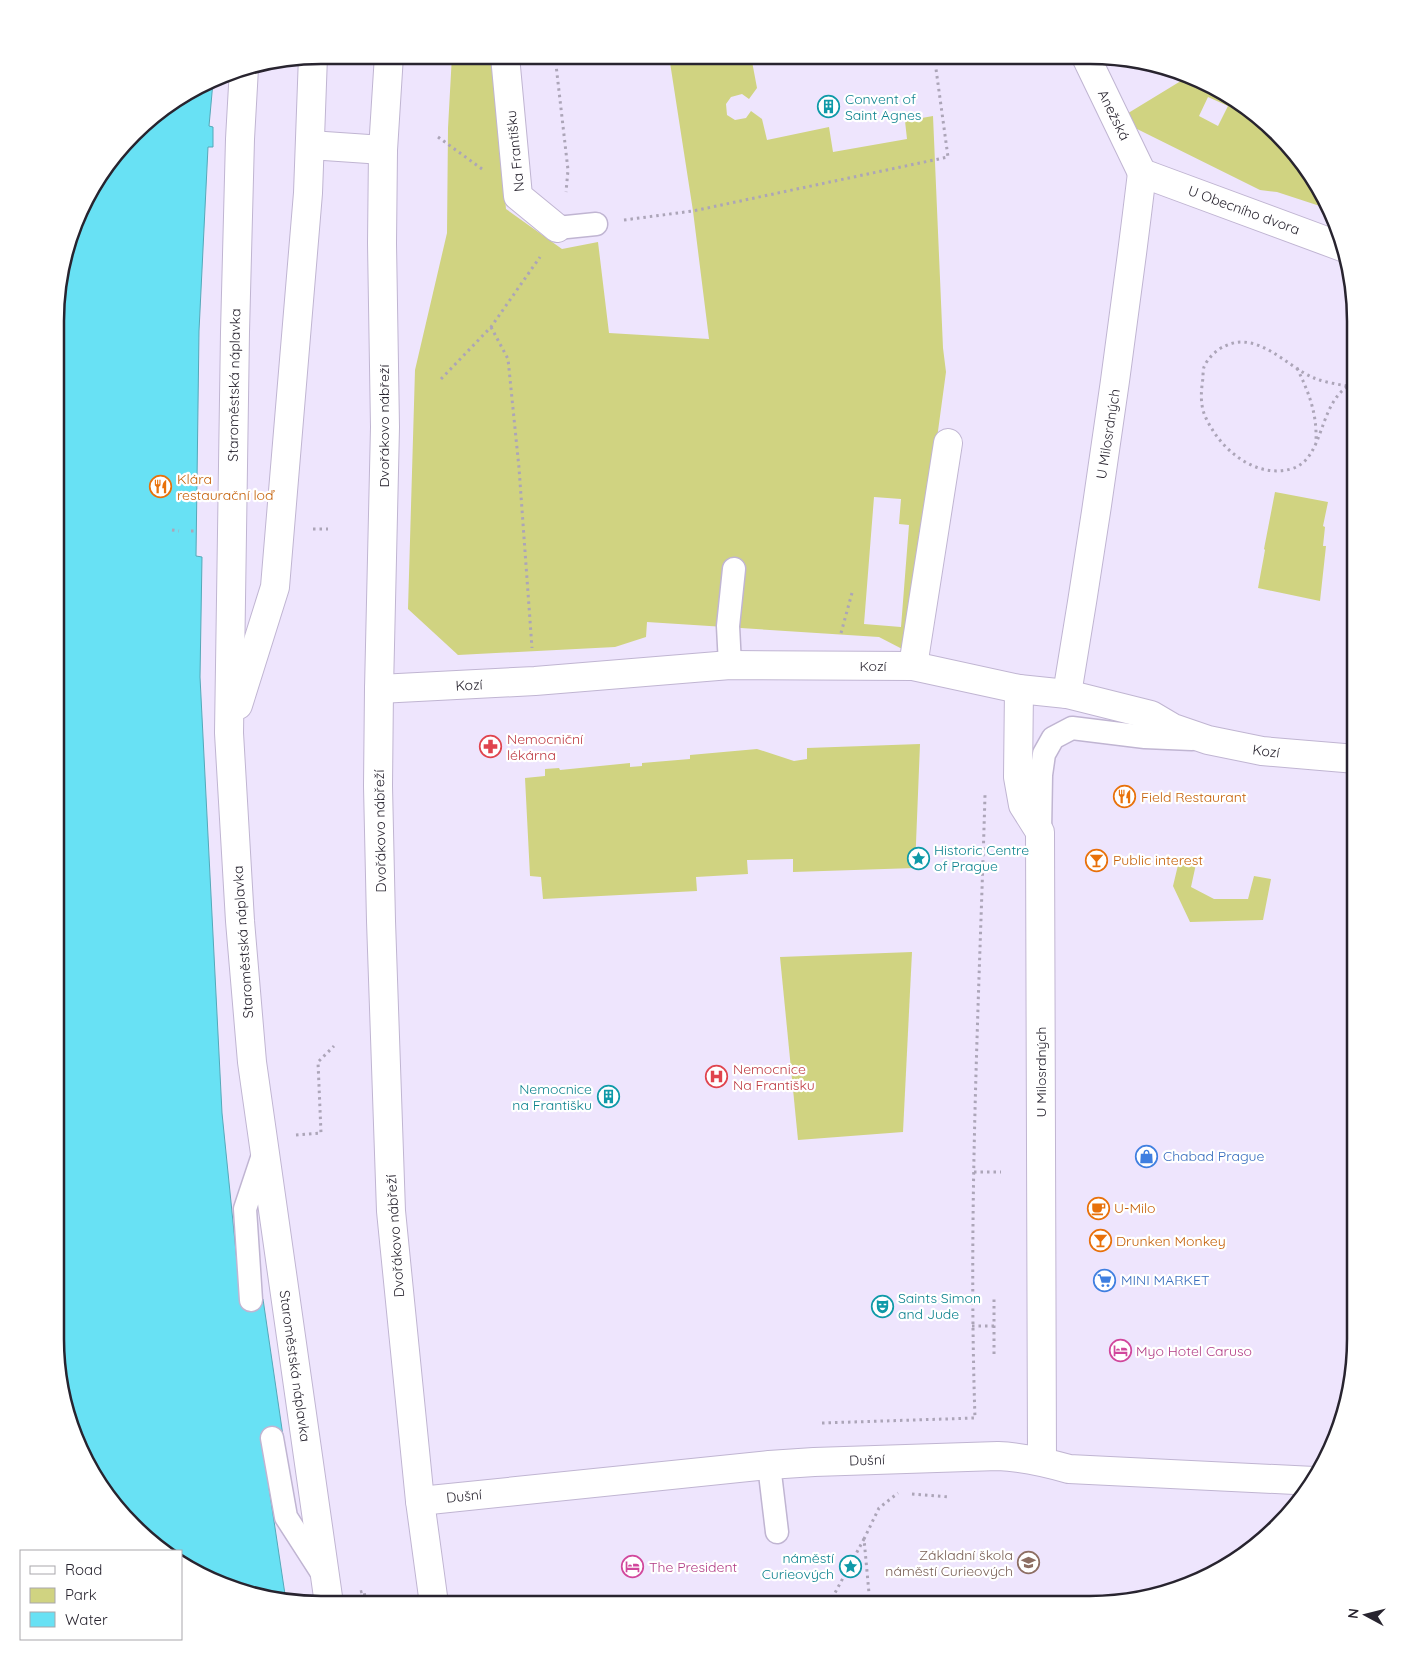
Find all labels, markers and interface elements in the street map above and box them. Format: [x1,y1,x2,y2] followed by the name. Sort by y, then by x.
[1094,87,1134,143] street label: Anežská
[845,90,921,124] place label: Convent of Saint Agnes
[817,95,841,119] building icon: Convent of Saint Agnes
[502,109,528,193] street label: Na Františku
[1186,181,1302,239] street label: U Obecního dvora
[224,308,244,462] street label: Staroměstská náplavka
[375,365,393,487] street label: Dvořákovo nábřeží
[1092,388,1124,480] street label: U Milosrdných
[177,470,275,504] place label: Klára restaurační loď
[149,475,173,499] restaurant icon: Klára restaurační loď
[859,657,887,675] street label: Kozí
[455,675,483,695] street label: Kozí
[507,730,583,764] place label: Nemocniční lékárna
[479,735,503,759] pharmacy icon: Nemocniční lékárna
[1251,740,1281,762] street label: Kozí
[370,769,390,893] street label: Dvořákovo nábřeží
[1113,785,1137,809] restaurant icon: Field Restaurant
[1141,788,1247,806] place label: Field Restaurant
[934,841,1029,875] place label: Historic Centre of Prague
[906,846,930,870] place icon: Historic Centre of Prague
[1085,848,1109,872] bar icon: Public interest
[1113,851,1203,869] place label: Public interest
[229,865,257,1019] street label: Staroměstská náplavka
[1032,1026,1050,1118] street label: U Milosrdných
[733,1060,815,1094] place label: Nemocnice Na Františku
[705,1065,729,1089] hospital icon: Nemocnice Na Františku
[512,1080,592,1114] place label: Nemocnice na Františku
[596,1085,620,1109] building icon: Nemocnice na Františku
[1135,1144,1159,1168] shop icon: Chabad Prague
[1163,1147,1264,1165] place label: Chabad Prague
[382,1174,408,1298] street label: Dvořákovo nábřeží
[1086,1196,1110,1220] cafe icon: U-Milo
[1114,1199,1156,1217] place label: U-Milo
[1088,1229,1112,1253] bar icon: Drunken Monkey
[1116,1232,1226,1250] place label: Drunken Monkey
[1093,1268,1117,1292] supermarket icon: MINI MARKET
[1121,1271,1209,1289] place label: MINI MARKET
[275,1289,315,1443] street label: Staroměstská náplavka
[898,1289,981,1323] place label: Saints Simon and Jude
[870,1294,894,1318] theatre icon: Saints Simon and Jude
[1108,1339,1132,1363] hotel icon: Myo Hotel Caruso
[1136,1342,1252,1360] place label: Myo Hotel Caruso
[849,1450,885,1470] street label: Dušní
[445,1485,483,1507] street label: Dušní
[885,1546,1013,1580] place label: Základní škola náměstí Curieových
[762,1549,834,1583] place label: náměstí Curieových
[20,1550,182,1640] legend
[1017,1551,1041,1575] school or university icon: Základní škola náměstí Curieových
[838,1554,862,1578] place icon: náměstí Curieových
[621,1555,645,1579] hotel icon: The President
[649,1558,738,1576] place label: The President
[65,1560,102,1579] text: Road
[65,1585,97,1604] text: Park
[1341,1590,1391,1640] north arrow
[1344,1607,1363,1620] text: N
[65,1610,108,1629] text: Water

